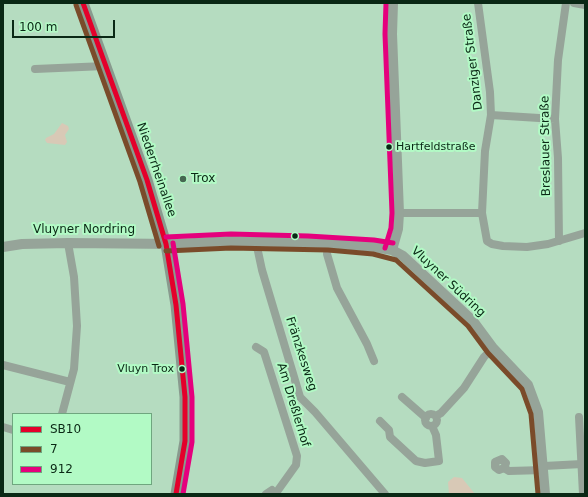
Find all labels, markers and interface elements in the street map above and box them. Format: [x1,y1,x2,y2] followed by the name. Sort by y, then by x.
[14,12,117,38] scale bar
[460,13,486,111] street label: Danziger Straße
[19,20,57,34] text: 100 m
[538,96,554,196] street label: Breslauer Straße
[133,121,179,219] street label: Niederrheinallee
[396,140,476,154] place label: Hartfeldstraße
[384,142,394,152] marker: Hartfeldstraße
[191,172,215,186] place label: Trox
[178,174,188,184] marker: Trox
[33,223,135,237] street label: Vluyner Nordring
[290,231,300,241] unlabelled marker
[408,244,488,320] street label: Vluyner Südring
[282,315,320,393] street label: Fränzkesweg
[273,361,313,449] street label: Am Dreßlerhof
[117,362,174,376] place label: Vluyn Trox
[177,364,187,374] marker: Vluyn Trox
[12,413,152,485] legend
[50,422,81,436] text: SB10
[50,442,58,456] text: 7
[50,462,73,476] text: 912

